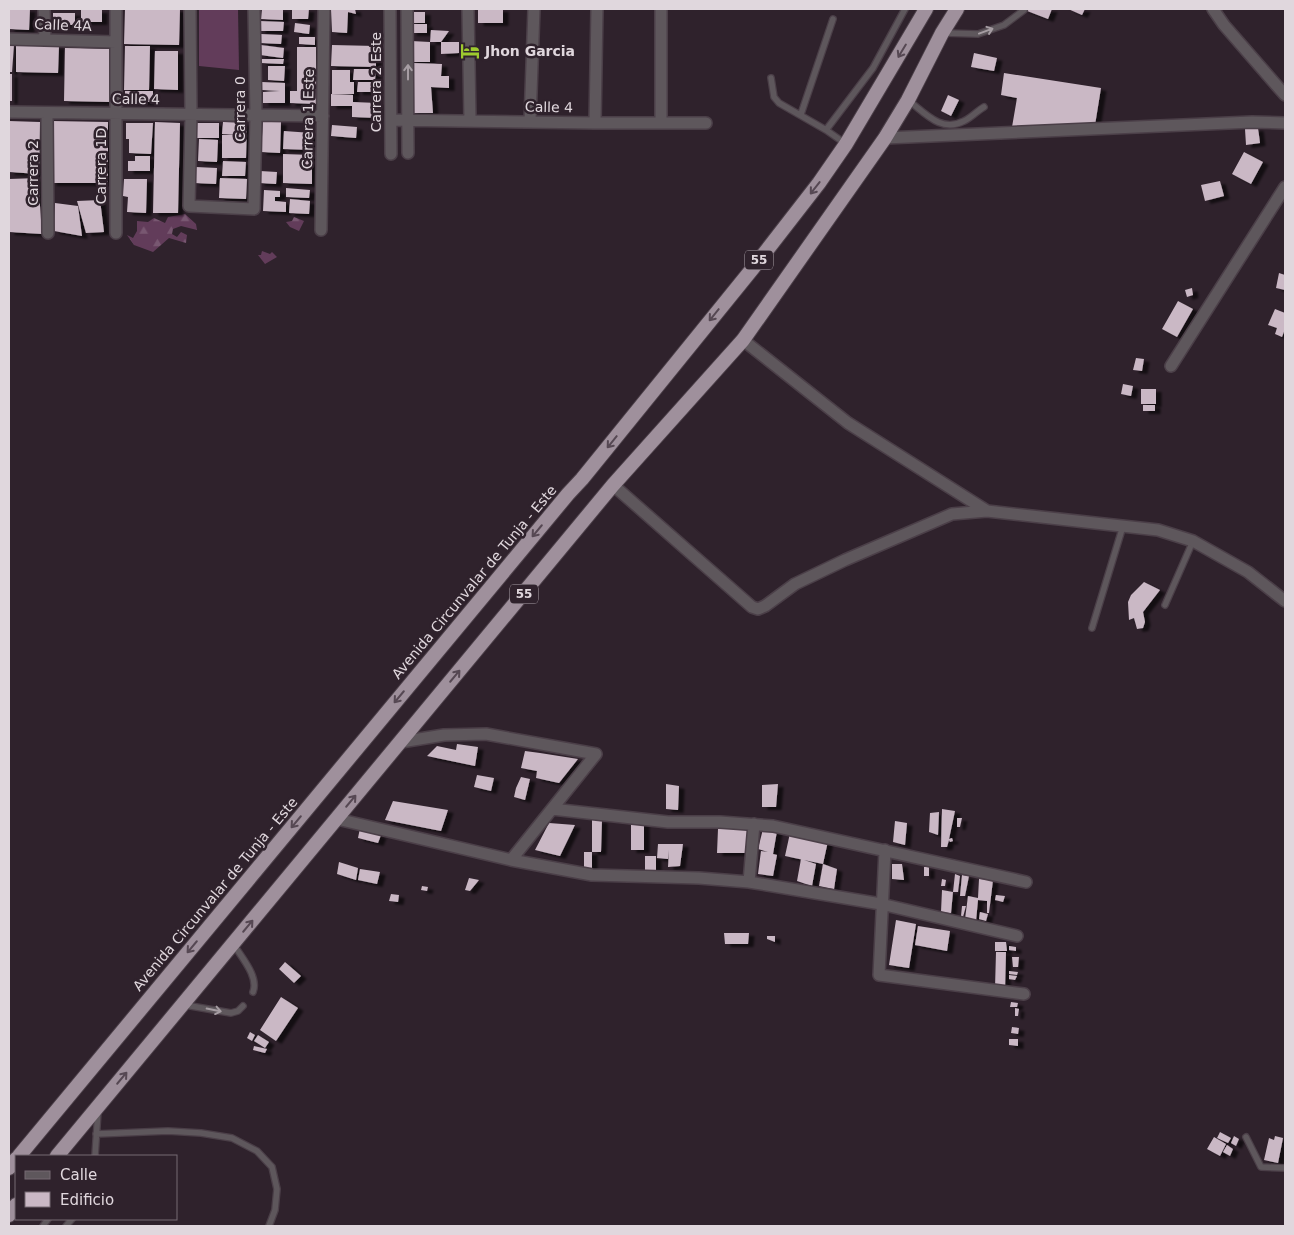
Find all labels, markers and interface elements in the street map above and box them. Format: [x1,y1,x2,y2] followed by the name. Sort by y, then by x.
[34,16,93,34] street label: Calle 4A
[978,26,993,35] one-way arrow
[368,32,384,132] street label: Carrera 2 Este
[459,40,481,62] hotel icon: Jhon Garcia
[484,43,575,59] place label: Jhon Garcia
[896,43,906,57] one-way arrow
[403,64,413,80] one-way arrow
[299,69,317,169] street label: Carrera 1 Este
[232,76,248,142] street label: Carrera 0
[112,91,160,107] street label: Calle 4
[525,99,573,115] street label: Calle 4
[93,128,109,204] street label: Carrera 1D
[25,140,41,206] street label: Carrera 2
[810,181,820,195] one-way arrow
[745,250,773,270] road number: 55
[708,308,719,321] one-way arrow
[606,435,617,448] one-way arrow
[388,482,560,682] street label: Avenida Circunvalar de Tunja - Este
[531,525,542,538] one-way arrow
[510,584,538,604] road number: 55
[450,670,461,683] one-way arrow
[394,690,405,703] one-way arrow
[129,794,301,994] street label: Avenida Circunvalar de Tunja - Este
[346,795,357,808] one-way arrow
[290,815,301,828] one-way arrow
[242,920,253,933] one-way arrow
[187,940,198,953] one-way arrow
[206,1006,222,1016] one-way arrow
[116,1072,127,1085] one-way arrow
[15,1155,178,1220] legend
[60,1166,97,1184] text: Calle
[60,1191,114,1209] text: Edificio

